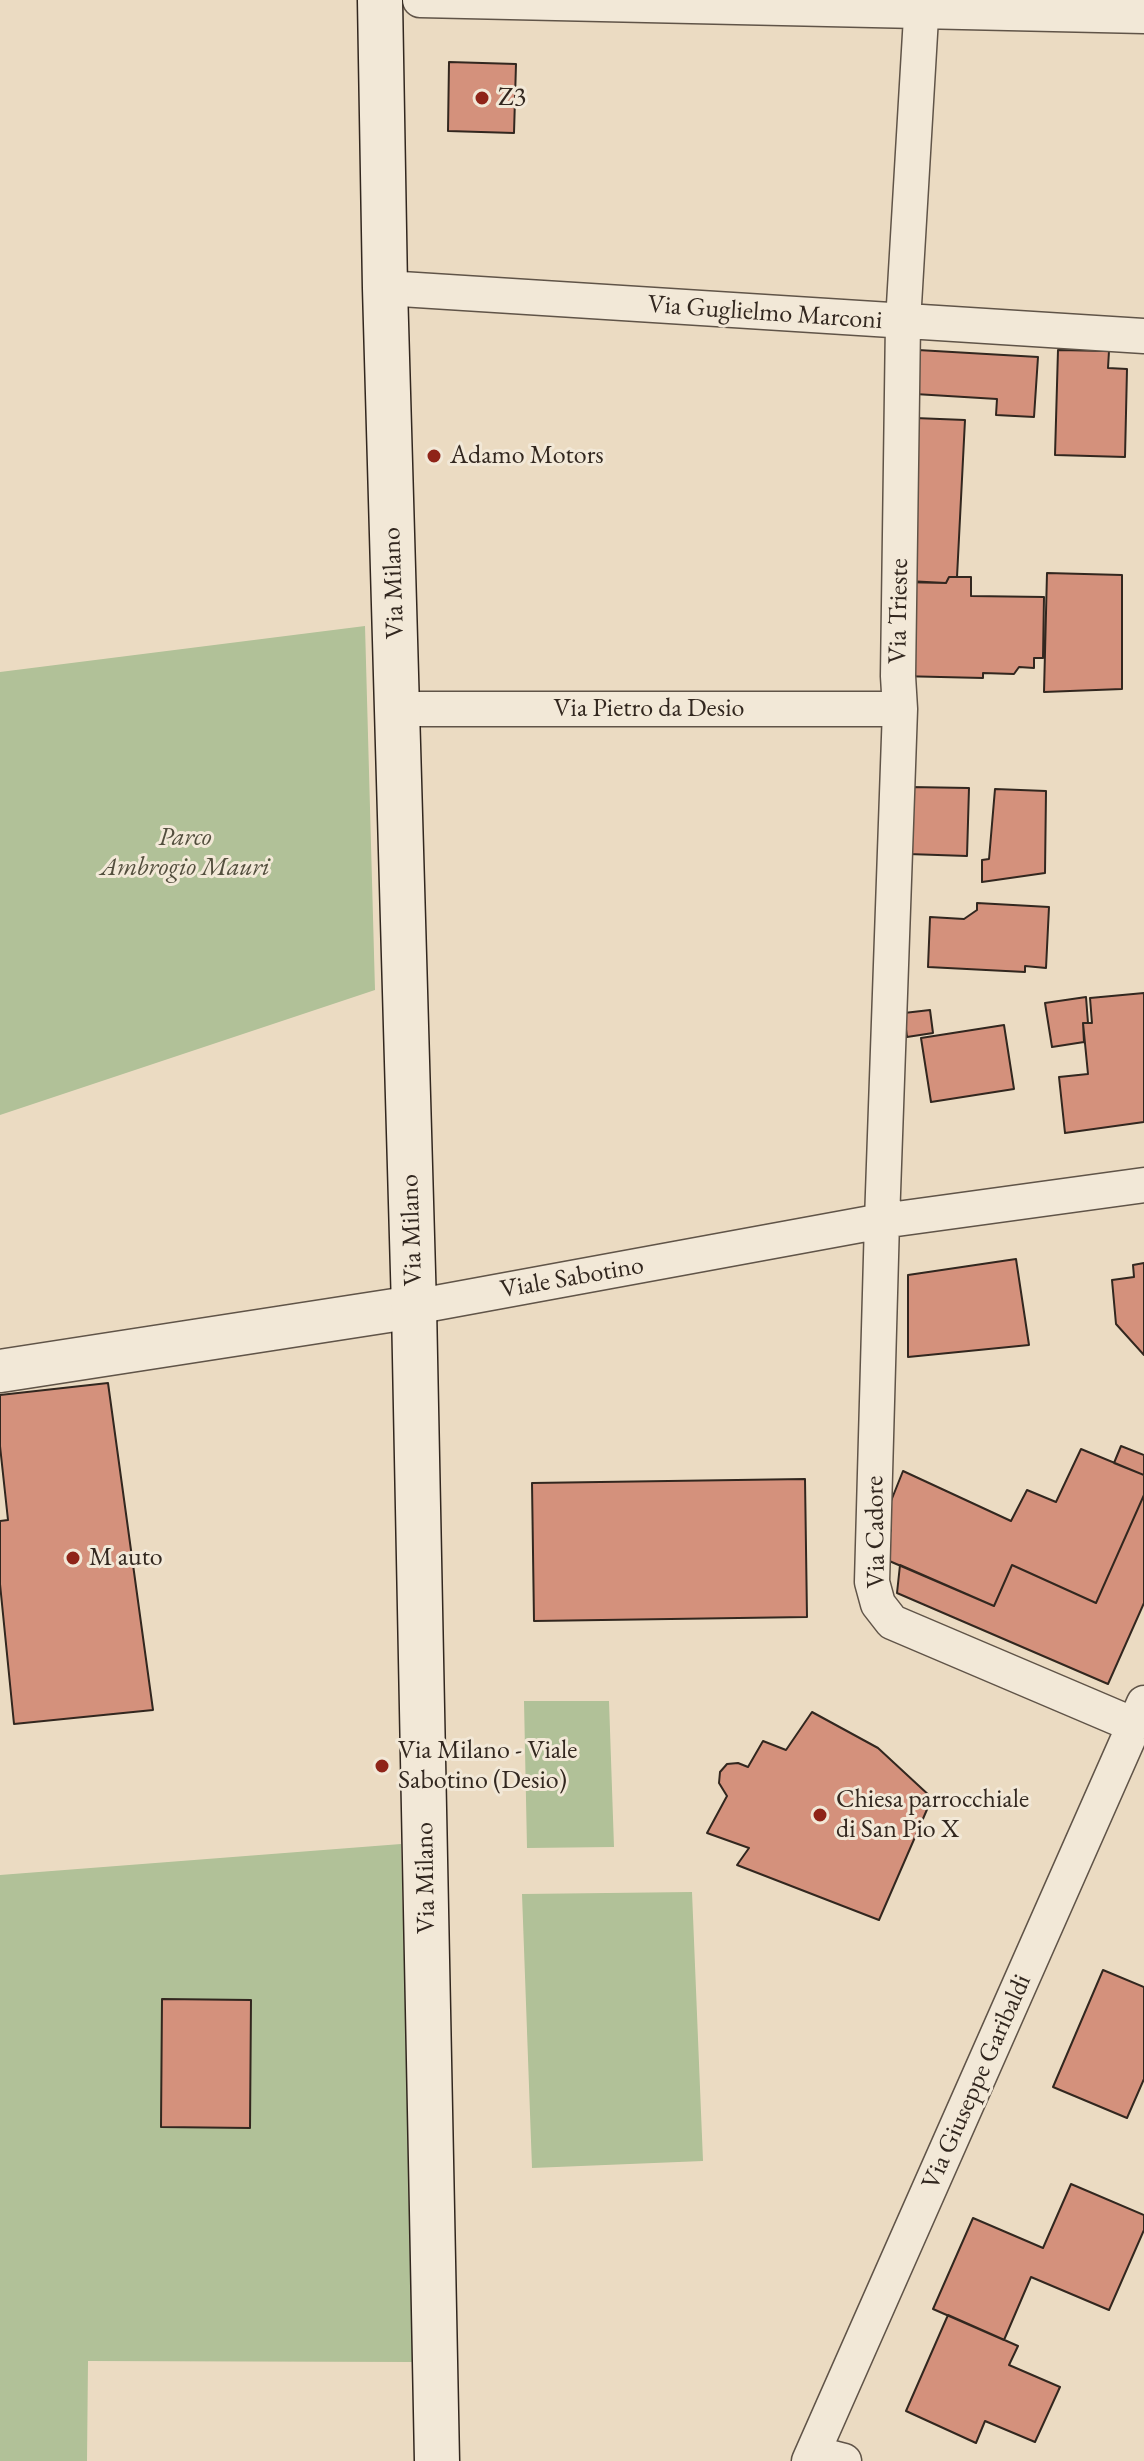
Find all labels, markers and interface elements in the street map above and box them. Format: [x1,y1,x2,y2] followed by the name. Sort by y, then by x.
[498,82,526,114] place label: Z3
[473,89,491,107] marker: Z3
[647,289,883,337] street label: Via Guglielmo Marconi
[450,440,604,472] place label: Adamo Motors
[425,447,443,465] marker: Adamo Motors
[376,527,412,639] street label: Via Milano
[882,558,916,664] street label: Via Trieste
[554,693,744,725] street label: Via Pietro da Desio
[100,822,270,884] park label: Parco Ambrogio Mauri
[394,1174,430,1286] street label: Via Milano
[498,1250,646,1306] street label: Viale Sabotino
[859,1475,893,1589] street label: Via Cadore
[89,1542,163,1574] place label: M auto
[64,1549,82,1567] marker: M auto
[398,1735,578,1796] place label: Via Milano - Viale Sabotino (Desio)
[373,1757,391,1775] marker: Via Milano - Viale Sabotino (Desio)
[836,1784,1029,1846] place label: Chiesa parrocchiale di San Pio X
[811,1806,829,1824] marker: Chiesa parrocchiale di San Pio X
[409,1822,443,1934] street label: Via Milano
[916,1970,1038,2194] street label: Via Giuseppe Garibaldi

